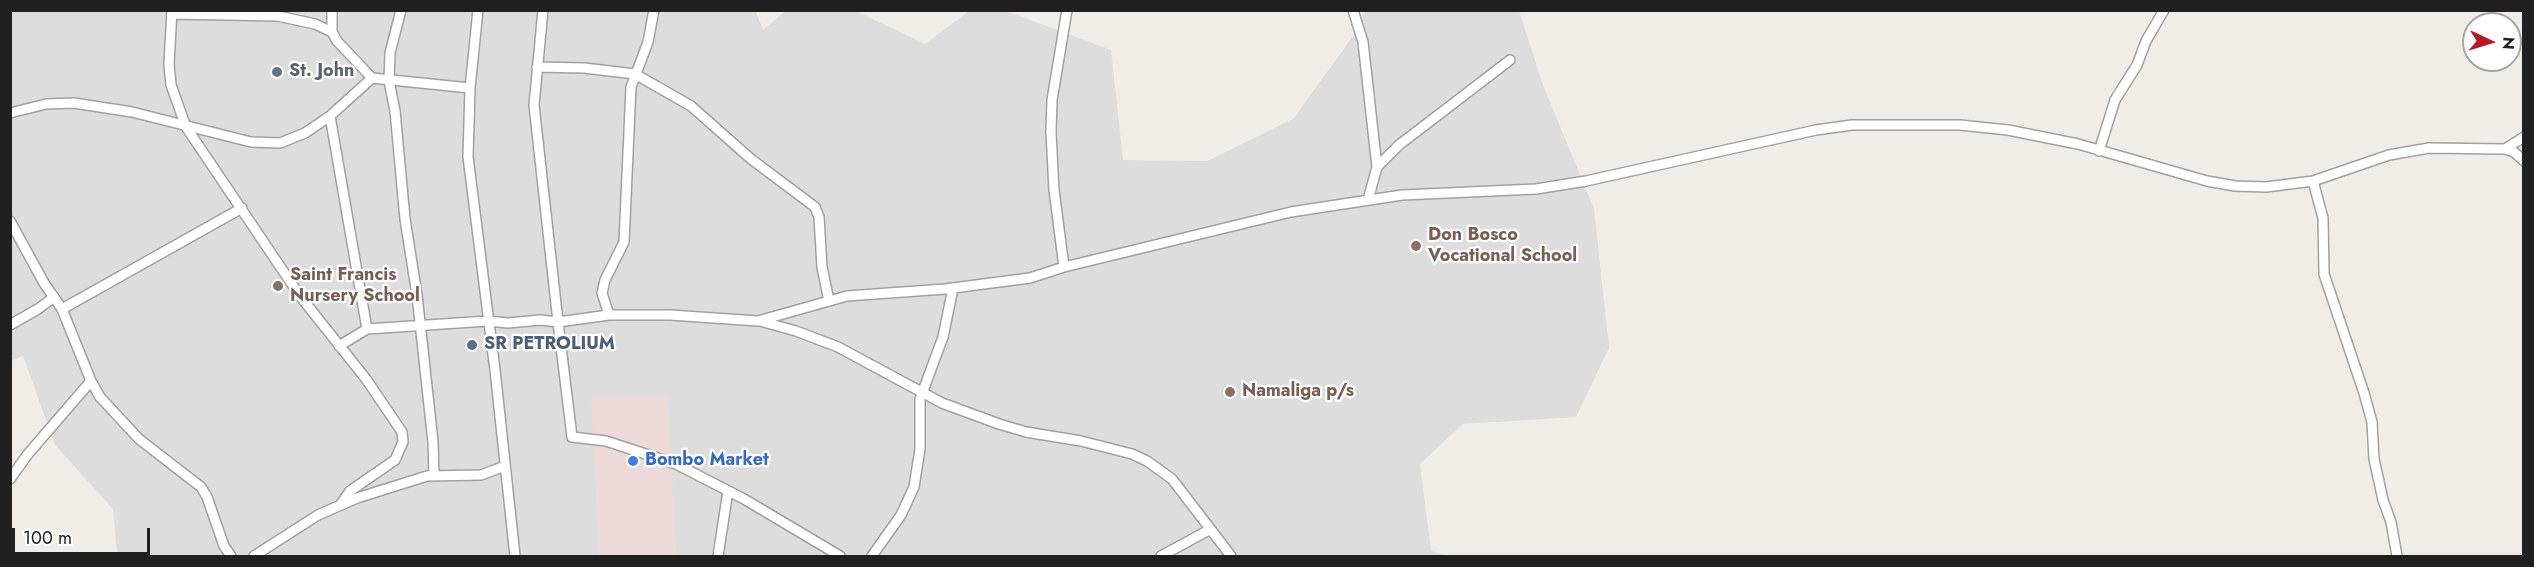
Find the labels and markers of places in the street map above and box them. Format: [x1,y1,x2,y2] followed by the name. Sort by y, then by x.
[289,61,354,83] place label: St. John
[270,65,284,79] marker: St. John
[1428,225,1577,268] place label: Don Bosco Vocational School
[1409,239,1423,253] marker: Don Bosco Vocational School
[290,265,420,308] place label: Saint Francis Nursery School
[271,279,285,293] marker: Saint Francis Nursery School
[484,334,615,356] place label: SR PETROLIUM
[465,338,479,352] marker: SR PETROLIUM
[1242,381,1354,403] place label: Namaliga p/s
[1223,385,1237,399] marker: Namaliga p/s
[645,450,769,472] place label: Bombo Market
[626,454,640,468] marker: Bombo Market

